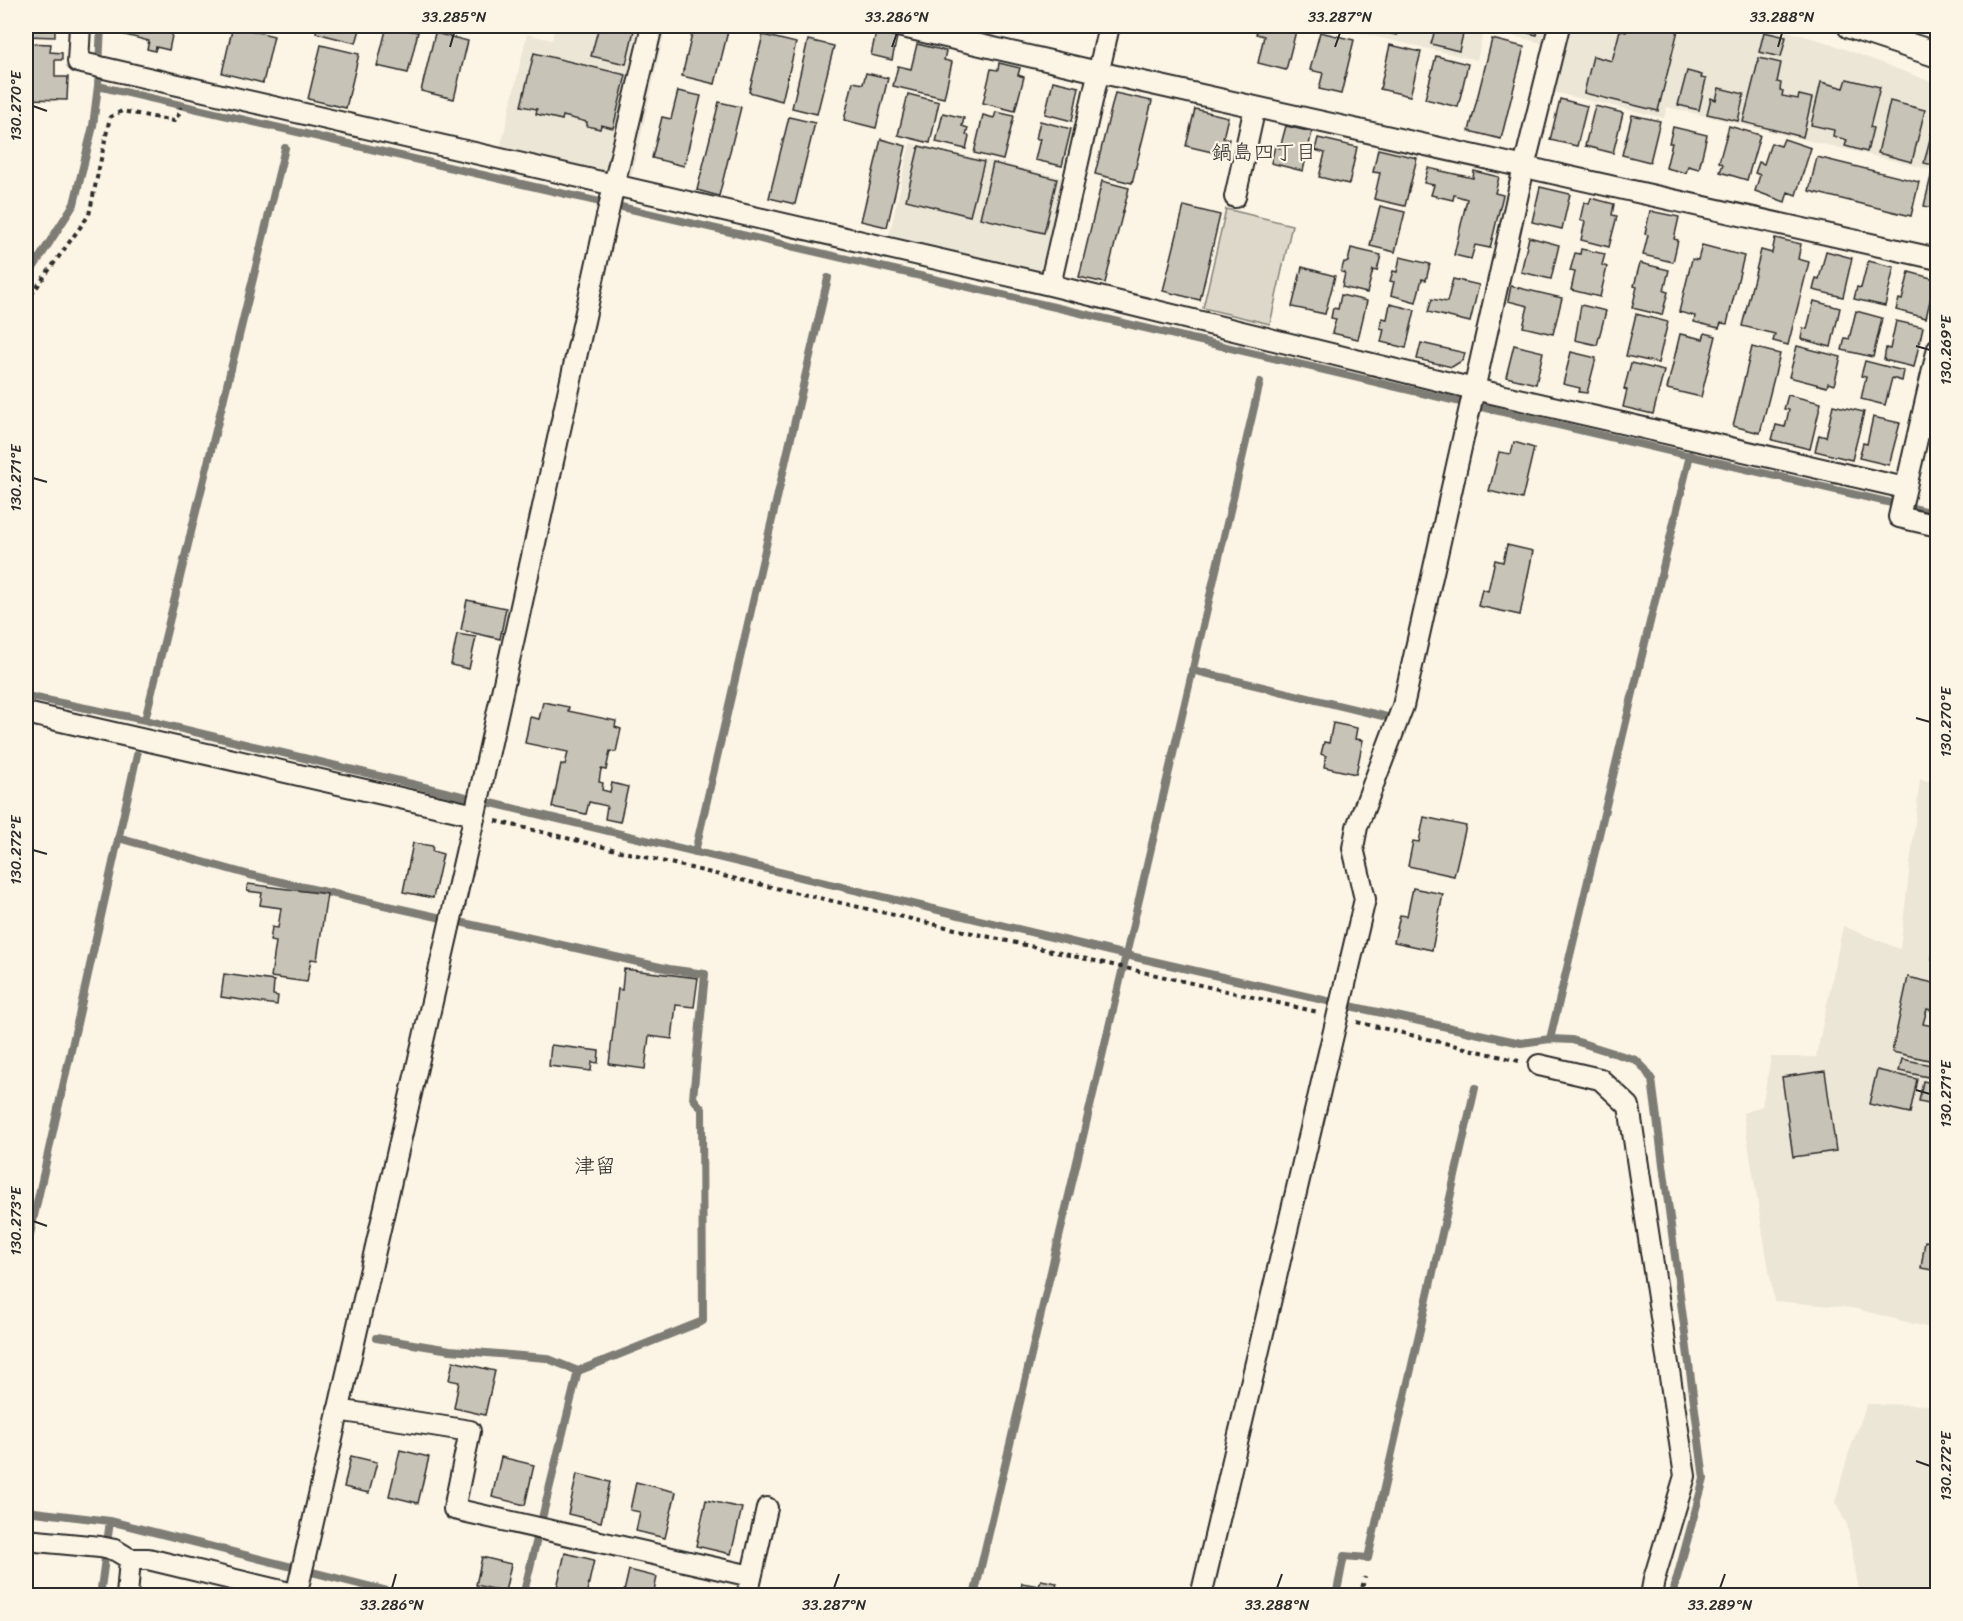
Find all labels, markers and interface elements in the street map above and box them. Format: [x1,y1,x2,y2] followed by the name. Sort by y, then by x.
[422,4,487,30] text: 33.285°N
[865,4,930,30] text: 33.286°N
[1308,4,1373,30] text: 33.287°N
[1750,4,1815,30] text: 33.288°N
[3,69,29,141] text: 130.270°E
[1212,133,1317,171] district label: 鍋島四丁目
[1933,313,1959,385] text: 130.269°E
[3,443,29,512] text: 130.271°E
[1933,685,1959,757] text: 130.270°E
[3,814,29,885] text: 130.272°E
[1933,1059,1959,1128] text: 130.271°E
[574,1147,616,1185] district label: 津留
[3,1185,29,1255] text: 130.273°E
[1933,1430,1959,1501] text: 130.272°E
[360,1592,425,1618] text: 33.286°N
[802,1592,867,1618] text: 33.287°N
[1245,1592,1310,1618] text: 33.288°N
[1688,1592,1753,1618] text: 33.289°N

